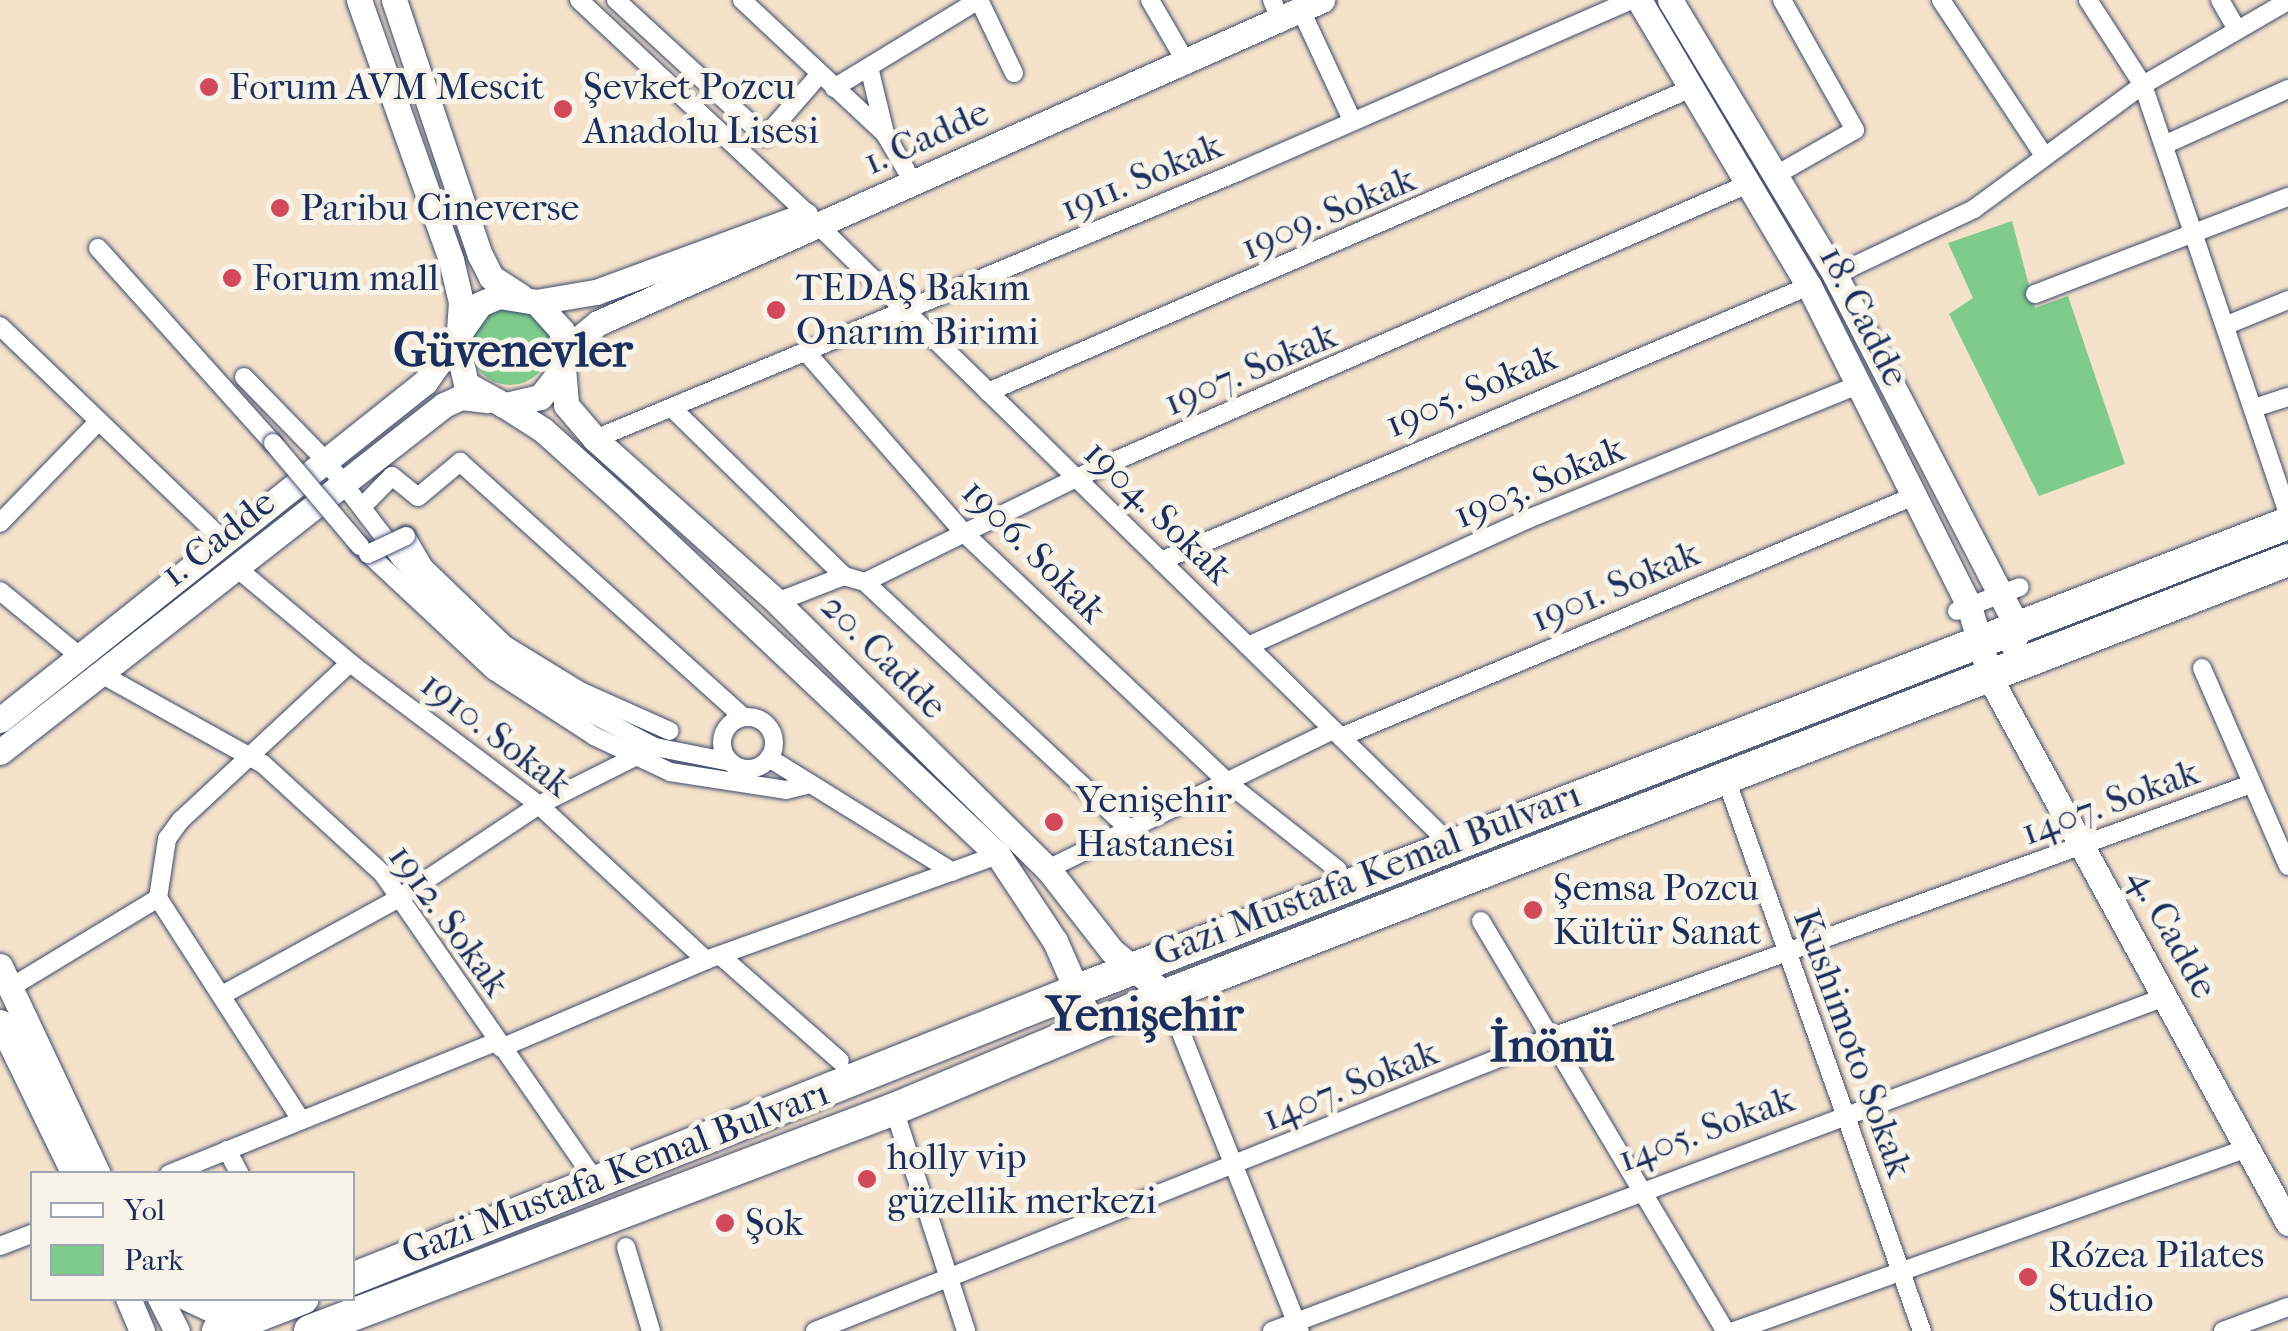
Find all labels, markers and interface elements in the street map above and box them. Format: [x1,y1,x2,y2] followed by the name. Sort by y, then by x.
[229,64,544,110] place label: Forum AVM Mescit
[583,64,819,153] place label: Şevket Pozcu Anadolu Lisesi
[198,76,220,98] marker: Forum AVM Mescit
[856,89,996,185] street label: 1. Cadde
[552,98,574,120] marker: Şevket Pozcu Anadolu Lisesi
[1053,123,1229,231] street label: 1911. Sokak
[1234,156,1422,270] street label: 1909. Sokak
[300,185,579,231] place label: Paribu Cineverse
[269,197,291,219] marker: Paribu Cineverse
[1809,238,1919,394] street label: 18. Cadde
[252,255,439,301] place label: Forum mall
[796,265,1039,354] place label: TEDAŞ Bakım Onarım Birimi
[221,267,243,289] marker: Forum mall
[765,299,787,321] marker: TEDAŞ Bakım Onarım Birimi
[1157,312,1343,426] street label: 1907. Sokak
[393,322,633,380] district label: Güvenevler
[1379,335,1563,447] street label: 1905. Sokak
[1447,426,1631,538] street label: 1903. Sokak
[1074,430,1242,594] street label: 1904. Sokak
[952,469,1116,633] street label: 1906. Sokak
[152,479,284,597] street label: 1. Cadde
[1524,530,1706,642] street label: 1901. Sokak
[812,584,956,728] street label: 20. Cadde
[412,661,580,807] street label: 1910. Sokak
[2015,749,2205,855] street label: 1407. Sokak
[1147,771,1587,977] street label: Gazi Mustafa Kemal Bulvarı
[1076,777,1235,866] place label: Yenişehir Hastanesi
[1041,809,1067,835] marker: Yenişehir Hastanesi
[378,835,520,1005] street label: 1912. Sokak
[2119,860,2227,1006] street label: 4. Cadde
[1553,865,1761,954] place label: Şemsa Pozcu Kültür Sanat
[1522,899,1544,921] marker: Şemsa Pozcu Kültür Sanat
[1783,903,1923,1183] street label: Kushimoto Sokak
[1047,986,1243,1044] district label: Yenişehir
[1490,1017,1614,1075] district label: İnönü
[1256,1029,1444,1141] street label: 1407. Sokak
[395,1069,835,1275] street label: Gazi Mustafa Kemal Bulvarı
[1612,1076,1800,1182] street label: 1405. Sokak
[887,1134,1157,1224] place label: holly vip güzellik merkezi
[856,1168,878,1190] marker: holly vip güzellik merkezi
[30,1171,355,1301] legend
[124,1193,165,1228] text: Yol
[745,1200,803,1246] place label: Şok
[714,1212,736,1234] marker: Şok
[2048,1232,2264,1322] place label: Rózea Pilates Studio
[124,1243,184,1278] text: Park
[2017,1266,2039,1288] marker: Rózea Pilates Studio

